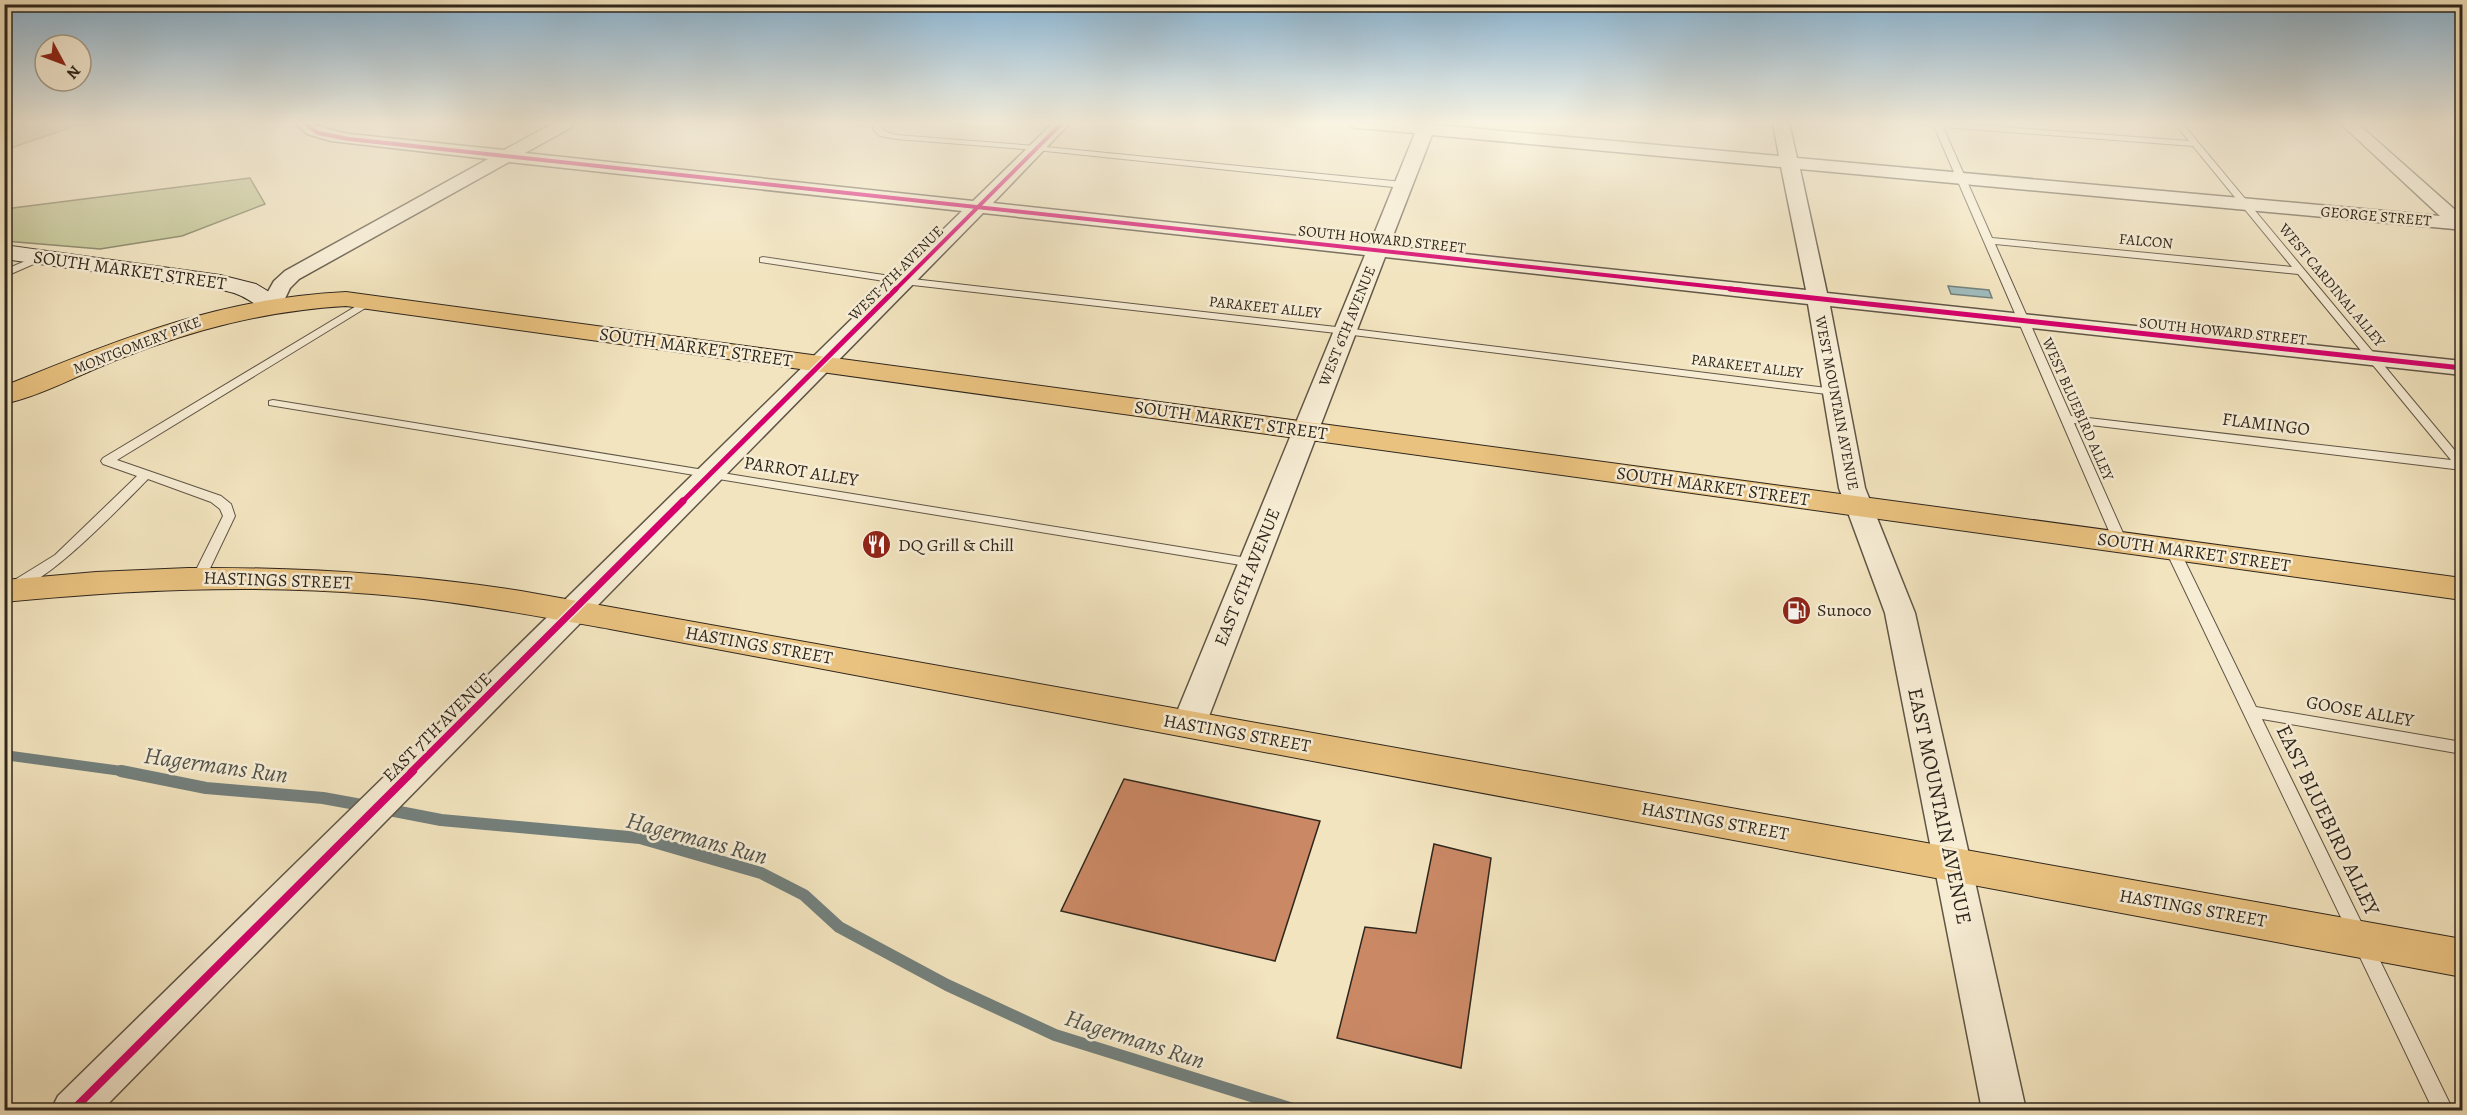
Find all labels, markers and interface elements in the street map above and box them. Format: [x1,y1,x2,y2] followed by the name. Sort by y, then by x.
[33,33,93,93] north arrow
[61,61,86,84] text: N
[2320,201,2433,231] street label: GEORGE STREET
[2274,218,2390,352] street label: WEST CARDINAL ALLEY
[1297,220,1468,258] street label: SOUTH HOWARD STREET
[843,221,948,326] street label: WEST 7TH AVENUE
[2118,229,2174,253] street label: FALCON
[32,245,228,295] street label: SOUTH MARKET STREET
[1313,263,1380,390] street label: WEST 6TH AVENUE
[1208,291,1323,323] street label: PARAKEET ALLEY
[70,311,204,379] street label: MONTGOMERY PIKE
[2138,312,2309,350] street label: SOUTH HOWARD STREET
[1810,313,1864,492] street label: WEST MOUNTAIN AVENUE
[598,322,794,372] street label: SOUTH MARKET STREET
[2037,333,2119,484] street label: WEST BLUEBIRD ALLEY
[1690,349,1805,383] street label: PARAKEET ALLEY
[1133,395,1329,445] street label: SOUTH MARKET STREET
[2221,407,2311,441] street label: FLAMINGO
[742,450,861,492] street label: PARROT ALLEY
[1615,461,1811,511] street label: SOUTH MARKET STREET
[1208,505,1286,649] street label: EAST 6TH AVENUE
[2096,527,2292,577] street label: SOUTH MARKET STREET
[861,529,893,561] restaurant icon: DQ Grill & Chill
[898,533,1014,557] place label: DQ Grill & Chill
[203,565,353,595] street label: HASTINGS STREET
[1780,594,1812,626] fuel station icon: Sunoco
[1817,598,1871,622] place label: Sunoco
[683,620,835,670] street label: HASTINGS STREET
[377,667,497,787] street label: EAST 7TH AVENUE
[1901,685,1979,927] street label: EAST MOUNTAIN AVENUE
[2304,690,2417,732] street label: GOOSE ALLEY
[1161,708,1313,758] street label: HASTINGS STREET
[2270,720,2387,921] street label: EAST BLUEBIRD ALLEY
[142,739,290,791] water label: Hagermans Run
[1639,796,1791,846] street label: HASTINGS STREET
[623,804,771,872] water label: Hagermans Run
[2117,883,2269,933] street label: HASTINGS STREET
[1061,1001,1209,1077] water label: Hagermans Run

